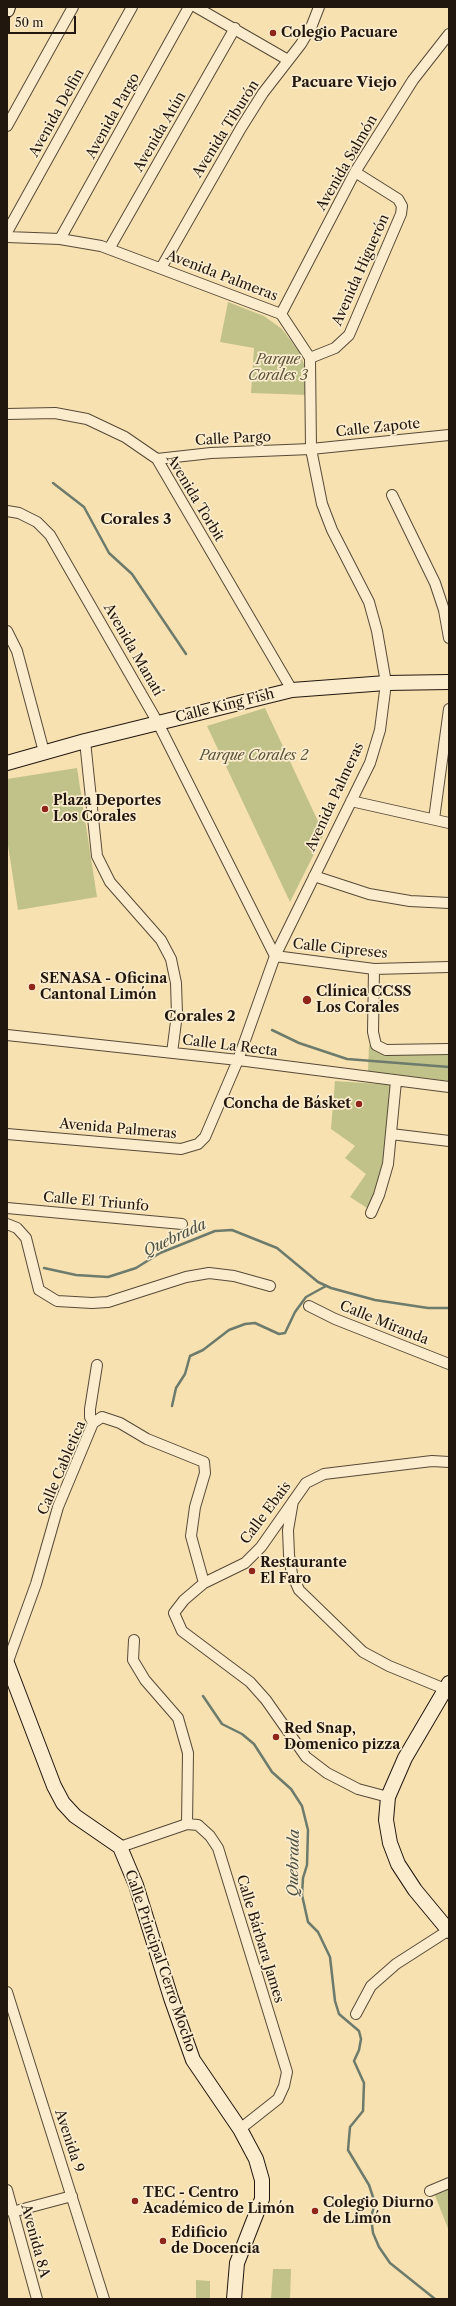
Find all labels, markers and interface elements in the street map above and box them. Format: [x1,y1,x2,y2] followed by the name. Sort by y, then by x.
[10,8,78,34] scale bar
[15,15,44,30] text: 50 m
[281,25,398,41] place label: Colegio Pacuare
[268,28,278,38] marker: Colegio Pacuare
[26,66,88,160] street label: Avenida Delfin
[83,70,143,162] street label: Avenida Pargo
[291,74,397,92] district label: Pacuare Viejo
[189,77,263,181] street label: Avenida Tiburón
[130,89,190,175] street label: Avenida Atún
[313,112,381,214] street label: Avenida Salmón
[329,212,393,328] street label: Avenida Higuerón
[164,247,280,305] street label: Avenida Palmeras
[248,352,308,384] park label: Parque Corales 3
[335,415,421,441] street label: Calle Zapote
[194,429,272,449] street label: Calle Pargo
[162,451,228,545] street label: Avenida Torbit
[101,511,171,529] district label: Corales 3
[100,601,166,699] street label: Avenida Manatí
[174,686,276,726] street label: Calle King Fish
[302,740,368,854] street label: Avenida Palmeras
[200,748,308,764] park label: Parque Corales 2
[53,793,161,826] place label: Plaza Deportes Los Corales
[40,804,50,814] marker: Plaza Deportes Los Corales
[292,936,388,962] street label: Calle Cipreses
[40,971,167,1004] place label: SENASA - Oficina Cantonal Limón
[27,982,37,992] marker: SENASA - Oficina Cantonal Limón
[316,984,412,1016] place label: Clínica CCSS Los Corales
[301,994,313,1006] marker: Clínica CCSS Los Corales
[164,1008,236,1026] district label: Corales 2
[181,1032,279,1060] street label: Calle La Recta
[223,1096,351,1112] place label: Concha de Básket
[354,1099,364,1109] marker: Concha de Básket
[59,1115,177,1143] street label: Avenida Palmeras
[42,1189,150,1215] street label: Calle El Triunfo
[141,1216,209,1260] water label: Quebrada
[337,1298,431,1348] street label: Calle Miranda
[35,1418,89,1518] street label: Calle Cabletica
[237,1478,295,1548] street label: Calle Ebais
[260,1555,347,1588] place label: Restaurante El Faro
[247,1566,257,1576] marker: Restaurante El Faro
[284,1721,400,1754] place label: Red Snap, Domenico pizza
[271,1732,281,1742] marker: Red Snap, Domenico pizza
[284,1829,304,1897] water label: Quebrada
[121,1868,199,2054] street label: Calle Principal Cerro Mocho
[233,1873,287,2005] street label: Calle Bárbara James
[51,2107,87,2175] street label: Avenida 9
[143,2185,295,2218] place label: TEC - Centro Académico de Limón
[323,2195,434,2228] place label: Colegio Diurno de Limón
[130,2196,140,2206] marker: TEC - Centro Académico de Limón
[17,2202,53,2280] street label: Avenida 8A
[310,2206,320,2216] marker: Colegio Diurno de Limón
[171,2225,260,2258] place label: Edificio de Docencia
[158,2236,168,2246] marker: Edificio de Docencia

